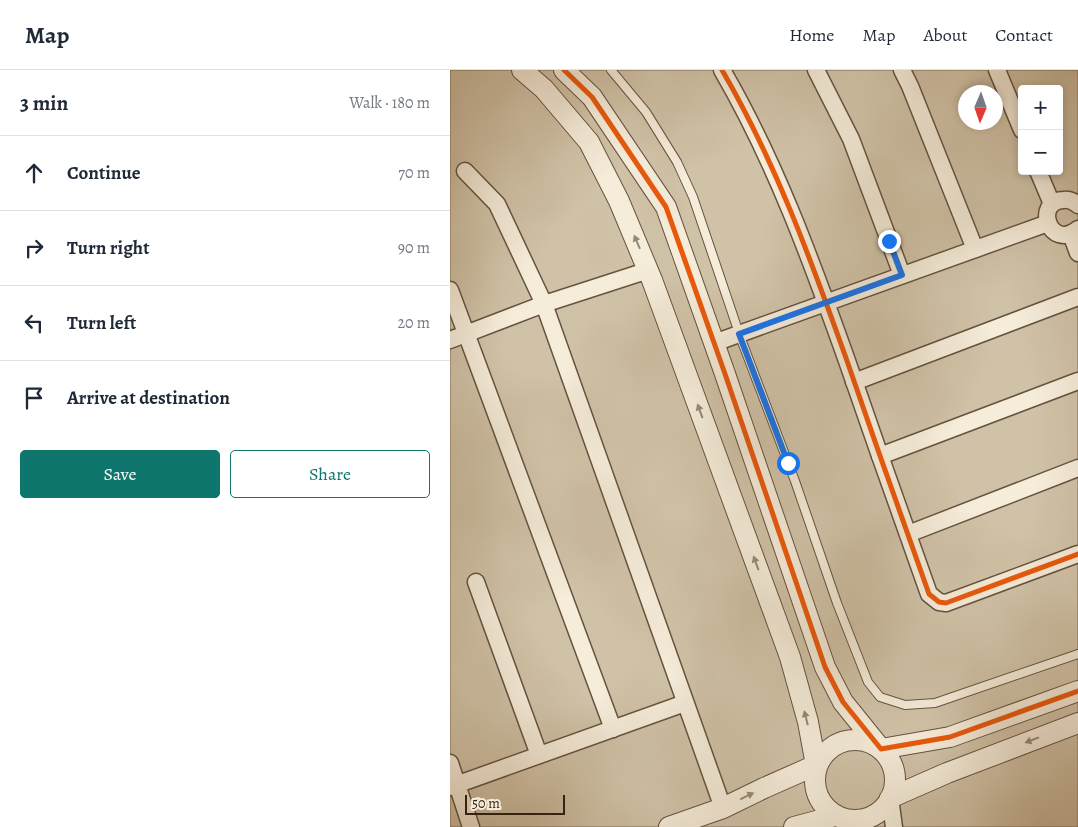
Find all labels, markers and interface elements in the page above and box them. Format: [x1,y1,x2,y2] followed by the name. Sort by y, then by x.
[25,19,69,51] text: Map
[789,23,834,47] text: Home
[862,23,895,47] text: Map
[923,23,967,47] text: About
[995,23,1053,47] text: Contact
[958,85,1003,130] north arrow
[1018,85,1063,175] map controls
[1018,85,1063,130] button: +
[20,89,68,117] text: 3 min
[349,92,430,114] text: Walk · 180 m
[1018,130,1063,175] button: −
[20,159,48,187] icon: ahead
[67,160,141,186] text: Continue
[398,162,430,184] text: 70 m
[878,230,901,253] route end
[20,234,48,262] icon: right
[67,235,149,261] text: Turn right
[632,235,640,249] one-way arrow
[398,237,430,259] text: 90 m
[20,309,48,337] icon: left
[67,310,136,336] text: Turn left
[397,312,430,334] text: 20 m
[20,384,48,412] icon: arrive
[67,385,230,411] text: Arrive at destination
[696,403,703,418] one-way arrow
[20,450,220,498] button: Save
[230,450,430,498] button: Share
[777,452,800,475] route start
[752,556,759,571] one-way arrow
[802,710,810,725] one-way arrow
[1025,736,1039,744] one-way arrow
[465,792,565,815] scale bar
[740,792,754,800] one-way arrow
[472,794,500,813] text: 50 m

